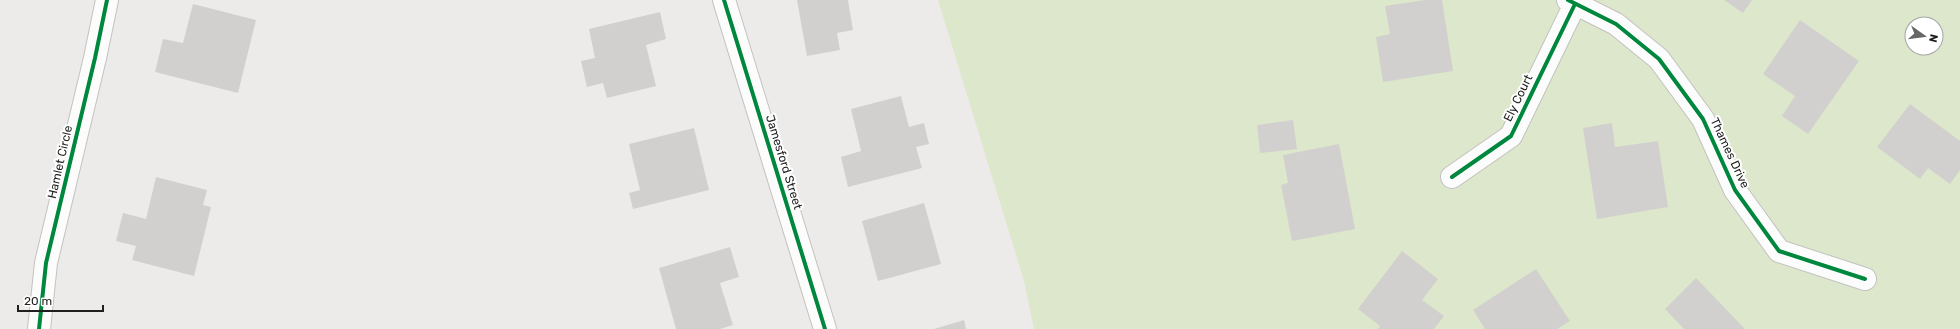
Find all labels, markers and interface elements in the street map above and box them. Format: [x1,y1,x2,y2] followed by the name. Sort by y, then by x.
[1904,16,1944,56] north arrow
[1926,33,1940,44] text: N
[1501,72,1536,124] street label: Ely Court
[763,113,805,211] street label: Jamesford Street
[1708,116,1753,191] street label: Thames Drive
[45,124,75,200] street label: Hamlet Circle
[18,287,103,313] scale bar
[24,294,52,308] text: 20 m

